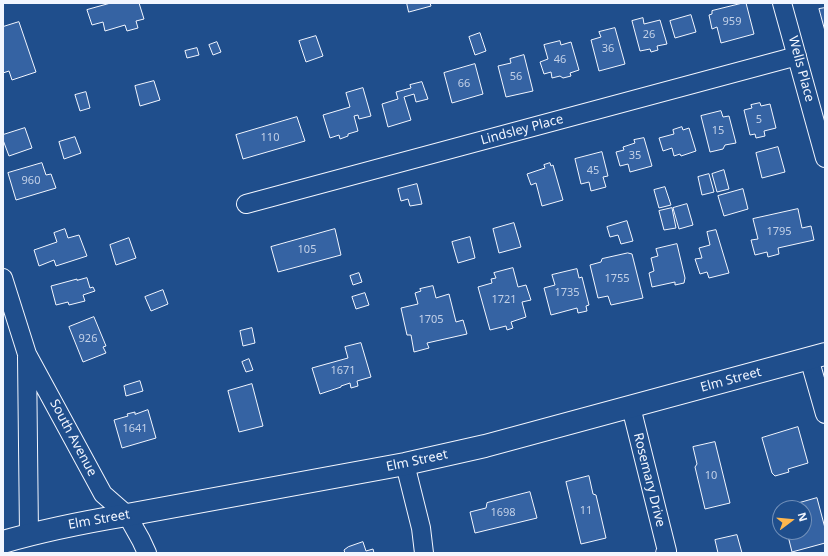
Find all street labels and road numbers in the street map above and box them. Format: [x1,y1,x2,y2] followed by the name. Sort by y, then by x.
[785,34,817,104] street label: Wells Place
[479,111,565,149] street label: Lindsley Place
[699,364,763,396] street label: Elm Street
[46,397,100,479] street label: South Avenue
[630,431,668,529] street label: Rosemary Drive
[385,447,449,475] street label: Elm Street
[67,507,131,533] street label: Elm Street

